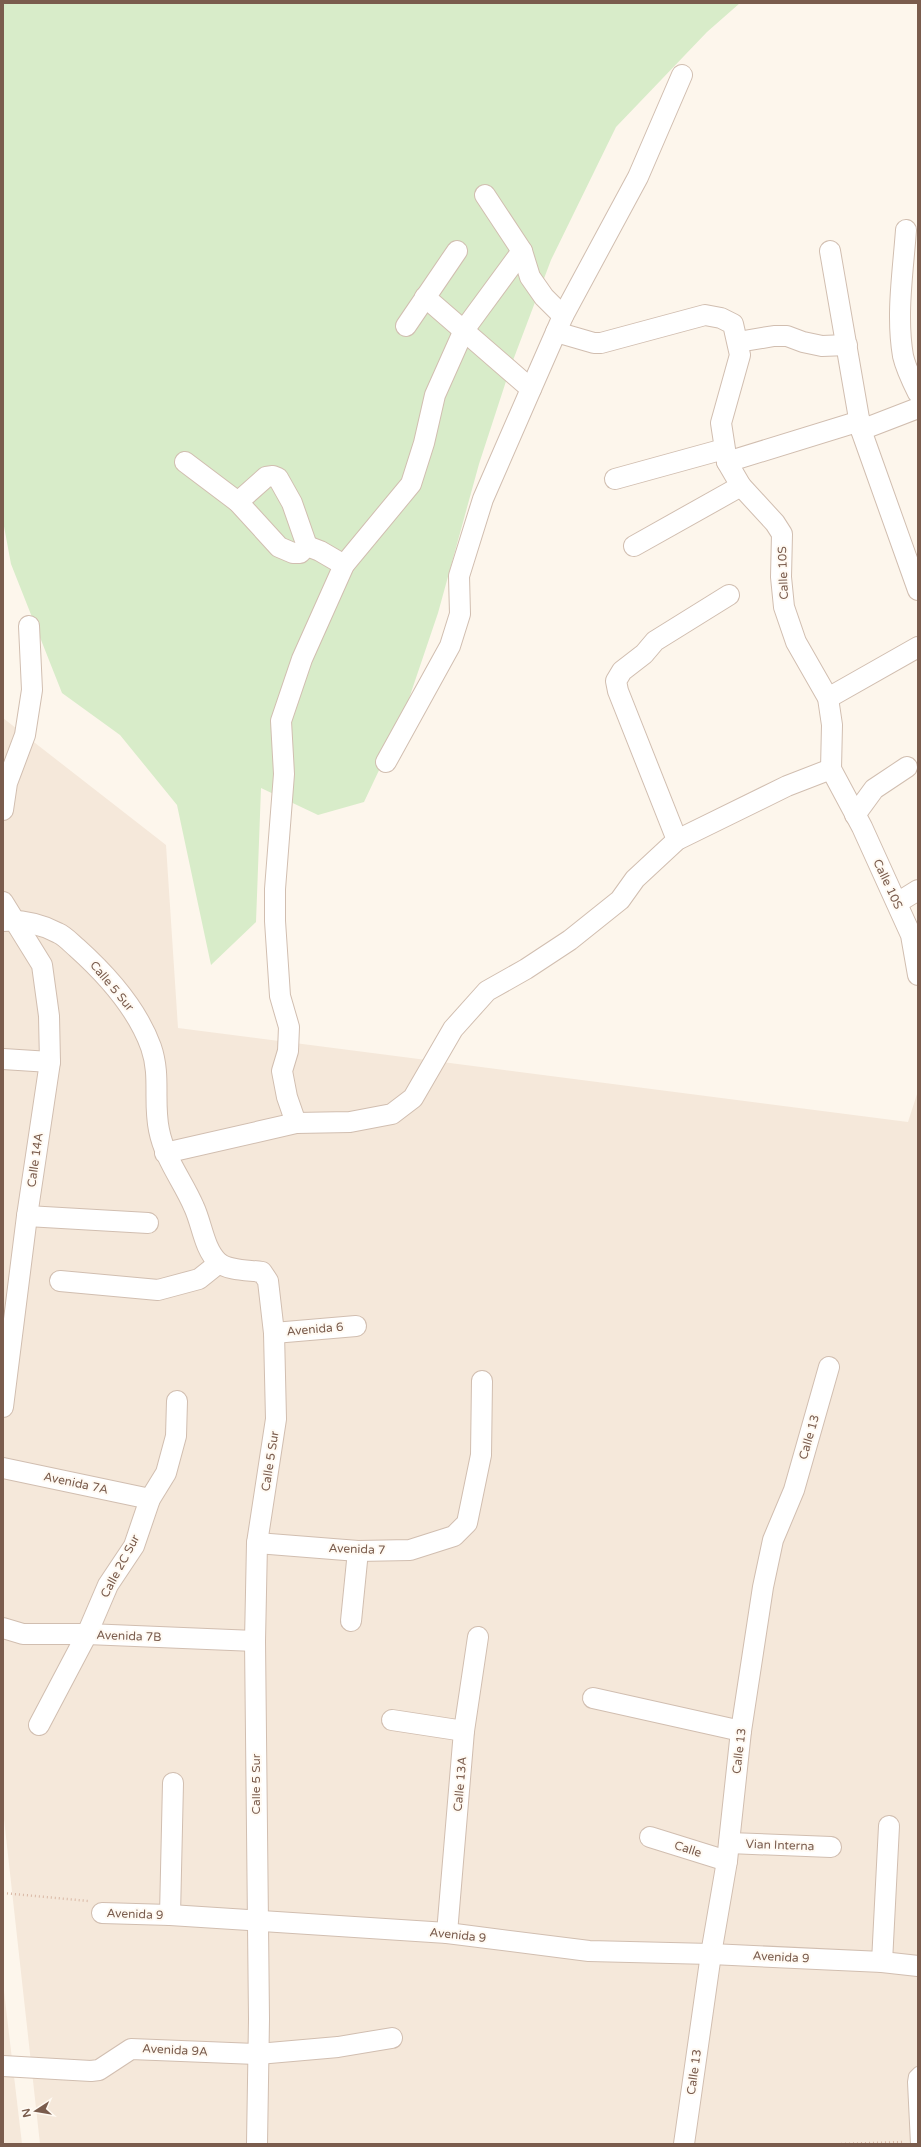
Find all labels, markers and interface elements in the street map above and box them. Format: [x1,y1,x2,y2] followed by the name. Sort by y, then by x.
[775,546,791,600] street label: Calle 10S
[870,857,906,911] street label: Calle 10S
[87,958,137,1014] street label: Calle 5 Sur
[24,1132,46,1188] street label: Calle 14A
[286,1320,344,1338] street label: Avenida 6
[796,1413,822,1461] street label: Calle 13
[258,1429,282,1492] street label: Calle 5 Sur
[42,1469,110,1497] street label: Avenida 7A
[98,1532,143,1600] street label: Calle 2C Sur
[328,1541,386,1557] street label: Avenida 7
[96,1628,162,1644] street label: Avenida 7B
[729,1727,749,1775] street label: Calle 13
[249,1753,263,1814] street label: Calle 5 Sur
[451,1756,469,1812] street label: Calle 13A
[745,1837,815,1853] street label: Vian Interna
[673,1838,704,1860] street label: Calle
[106,1906,164,1922] street label: Avenida 9
[429,1925,487,1945] street label: Avenida 9
[752,1949,810,1965] street label: Avenida 9
[142,2041,208,2059] street label: Avenida 9A
[684,2048,704,2096] street label: Calle 13
[16,2091,56,2131] north arrow
[19,2107,34,2119] text: N

